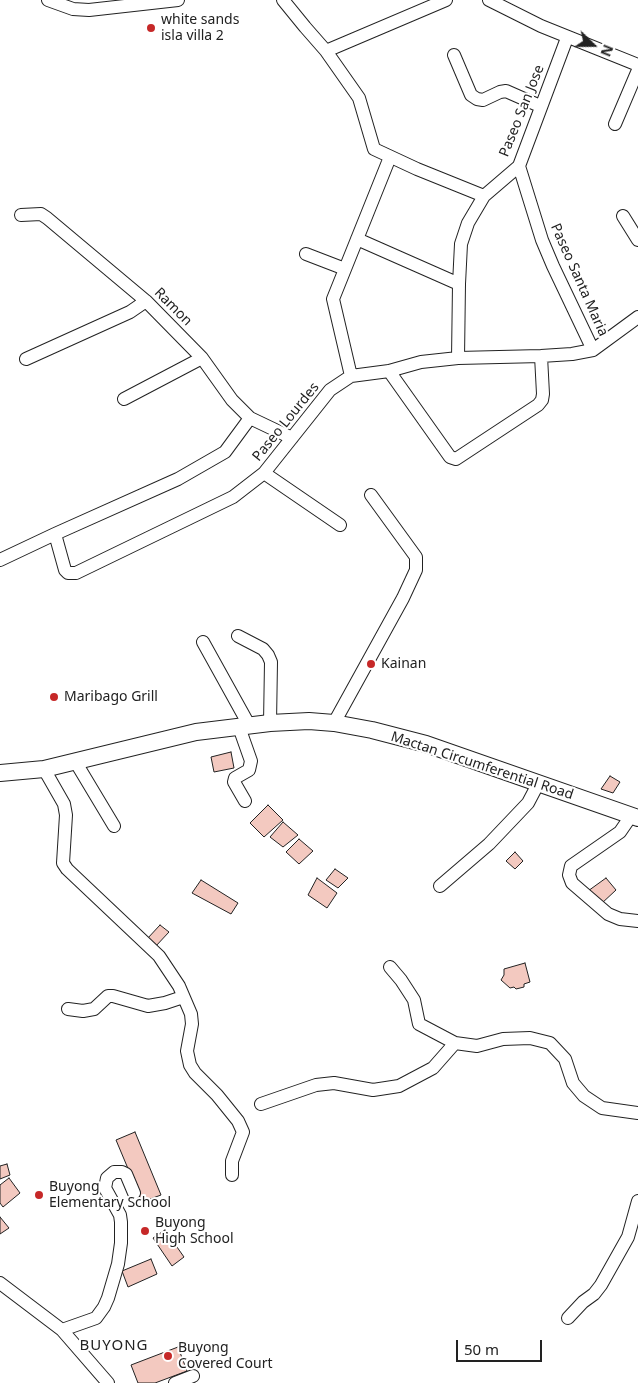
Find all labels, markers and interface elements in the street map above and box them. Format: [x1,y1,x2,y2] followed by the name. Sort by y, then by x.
[161,12,239,44] place label: white sands isla villa 2
[568,20,618,70] north arrow
[145,22,157,34] marker: white sands isla villa 2
[596,42,618,60] text: N
[496,63,548,159] street label: Paseo San Jose
[547,221,611,339] street label: Paseo Santa Maria
[151,285,195,329] street label: Ramon
[249,379,323,465] street label: Paseo Lourdes
[381,656,426,672] place label: Kainan
[365,658,377,670] marker: Kainan
[64,689,158,705] place label: Maribago Grill
[48,691,60,703] marker: Maribago Grill
[389,728,575,804] street label: Mactan Circumferential Road
[49,1179,171,1212] place label: Buyong Elementary School
[33,1189,45,1201] marker: Buyong Elementary School
[155,1215,233,1248] place label: Buyong High School
[139,1225,151,1237] marker: Buyong High School
[458,1330,544,1362] scale bar
[79,1337,149,1355] district label: BUYONG
[464,1339,499,1359] text: 50 m
[178,1340,272,1372] place label: Buyong Covered Court
[162,1350,174,1362] marker: Buyong Covered Court

